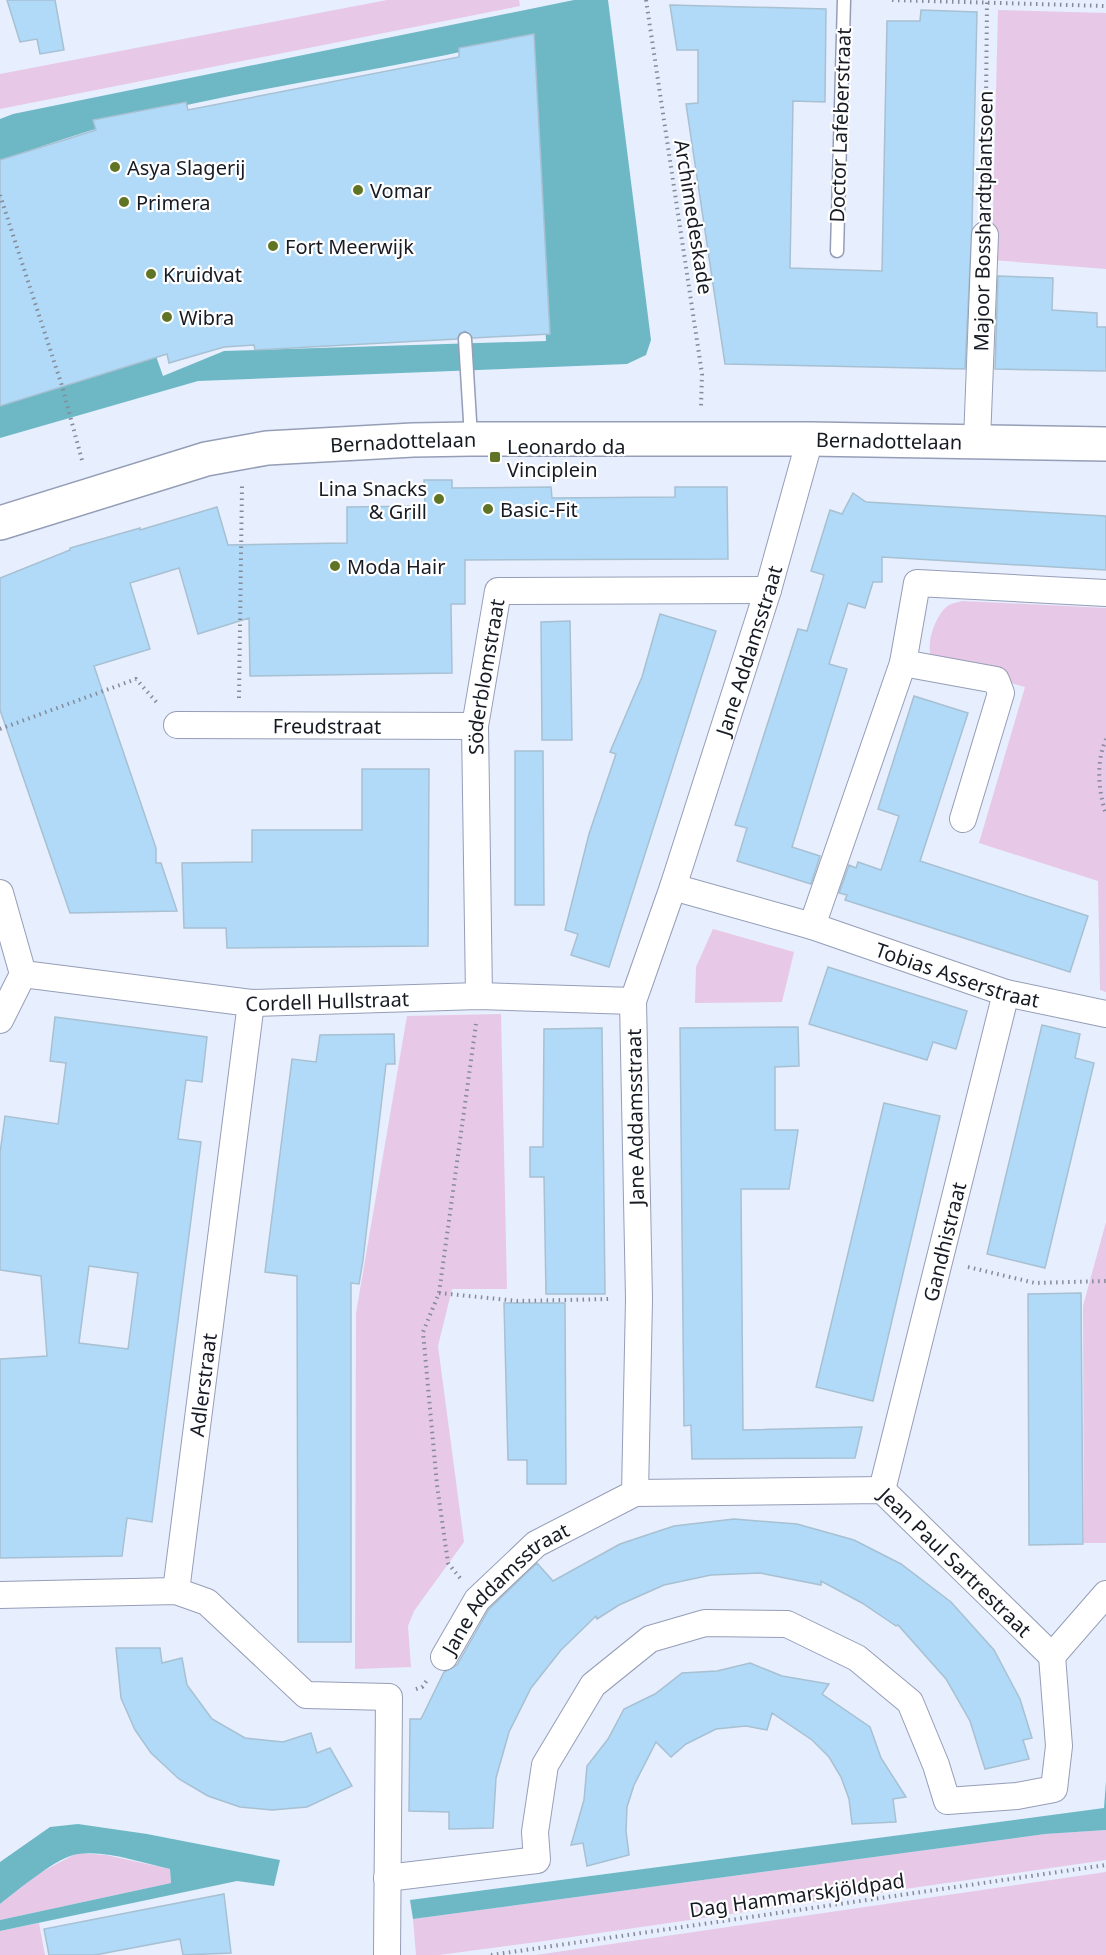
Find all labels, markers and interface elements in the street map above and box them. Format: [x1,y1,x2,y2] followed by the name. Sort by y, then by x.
[823,27,857,223] street label: Doctor Lafeberstraat
[967,90,999,352] street label: Majoor Bosshardtplantsoen
[668,138,720,296] street label: Archimedeskade
[127,154,246,181] place label: Asya Slagerij
[108,160,122,174] marker: Asya Slagerij
[370,177,432,204] place label: Vomar
[351,183,365,197] marker: Vomar
[136,189,211,216] place label: Primera
[117,195,131,209] marker: Primera
[285,233,414,260] place label: Fort Meerwijk
[266,239,280,253] marker: Fort Meerwijk
[163,261,242,288] place label: Kruidvat
[144,267,158,281] marker: Kruidvat
[179,304,234,331] place label: Wibra
[160,310,174,324] marker: Wibra
[329,425,476,458] street label: Bernadottelaan
[816,426,962,455] street label: Bernadottelaan
[507,433,625,483] place label: Leonardo da Vinciplein
[488,450,502,464] marker: Leonardo da Vinciplein
[318,475,427,525] place label: Lina Snacks & Grill
[432,492,446,506] marker: Lina Snacks & Grill
[500,496,578,523] place label: Basic-Fit
[481,502,495,516] marker: Basic-Fit
[347,553,445,580] place label: Moda Hair
[328,559,342,573] marker: Moda Hair
[708,562,788,741] street label: Jane Addamsstraat
[461,597,510,755] street label: Söderblomstraat
[273,712,381,739] street label: Freudstraat
[872,935,1042,1013] street label: Tobias Asserstraat
[245,985,409,1017] street label: Cordell Hullstraat
[620,1028,650,1208] street label: Jane Addamsstraat
[916,1179,972,1304] street label: Gandhistraat
[182,1331,222,1438] street label: Adlerstraat
[872,1480,1038,1642] street label: Jean Paul Sartrestraat
[434,1516,574,1661] street label: Jane Addamsstraat
[688,1867,906,1923] street label: Dag Hammarskjöldpad

